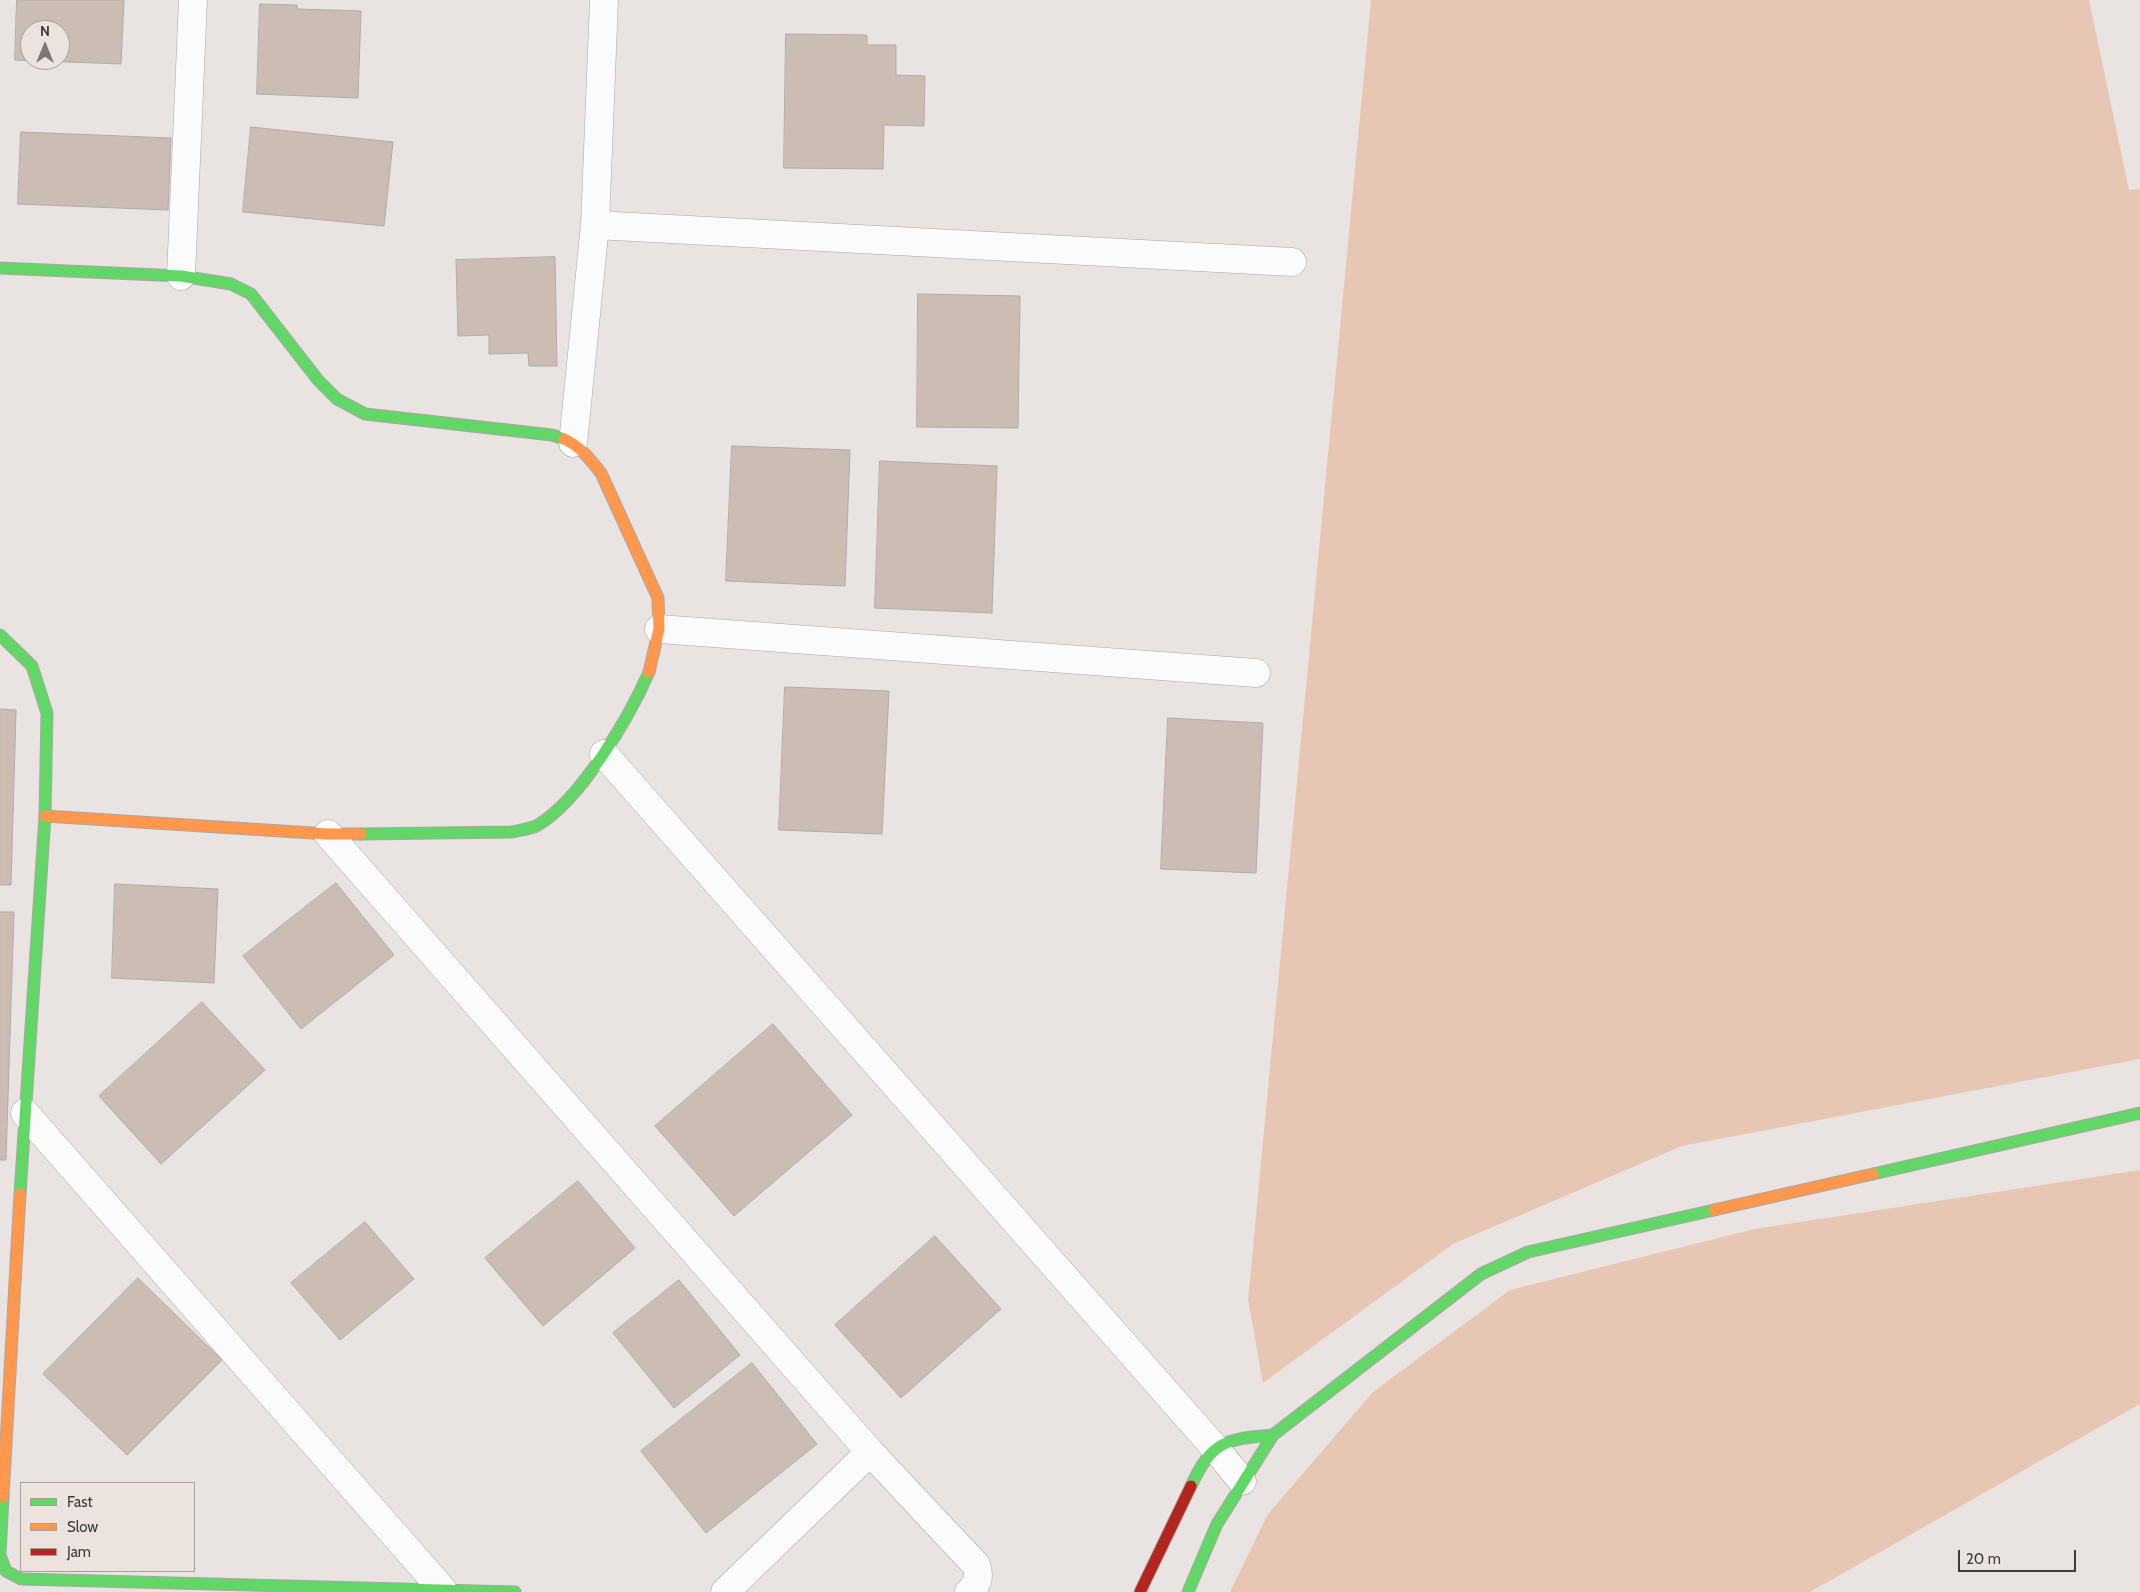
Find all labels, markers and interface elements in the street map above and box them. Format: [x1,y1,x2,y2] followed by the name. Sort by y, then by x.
[20,20,70,70] north arrow
[40,22,50,40] text: N
[20,1482,195,1572] legend
[67,1493,92,1511] text: Fast
[67,1518,98,1536] text: Slow
[1960,1540,2078,1572] scale bar
[67,1543,91,1561] text: Jam
[1966,1550,2001,1568] text: 20 m

